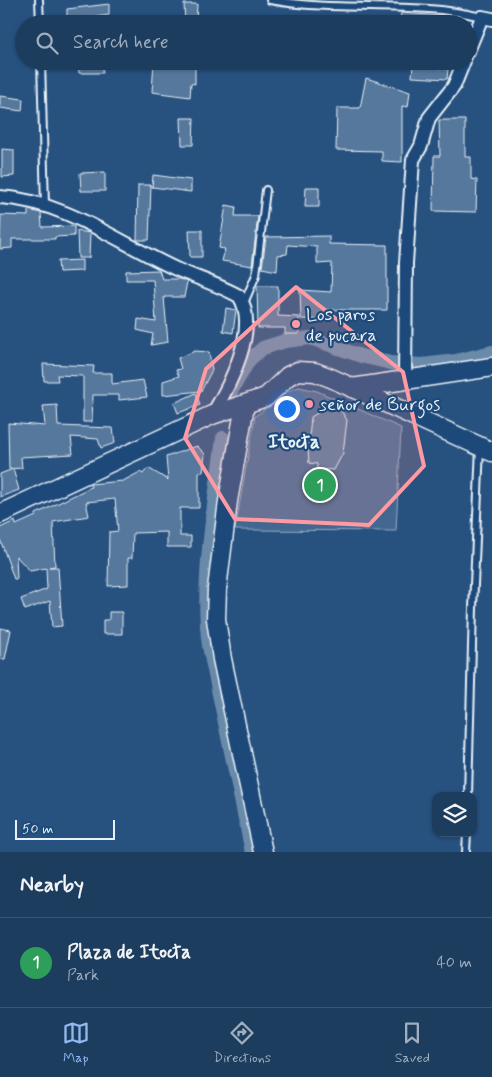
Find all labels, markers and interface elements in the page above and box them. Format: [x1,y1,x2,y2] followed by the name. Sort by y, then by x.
[15,15,477,70] search box
[33,29,61,57] icon: search
[73,30,169,55] text: Search here
[306,303,377,348] place label: Los paros de pucara
[290,318,302,330] marker: Los paros de pucara
[319,393,440,419] place label: señor de Burgos
[274,396,300,422] your location
[303,398,315,410] marker: señor de Burgos
[268,430,320,455] district label: Itocta
[304,466,336,504] pin: 1
[432,792,477,837] map controls
[432,792,477,837] button: layers
[15,817,115,840] scale bar
[22,820,53,838] text: 50 m
[20,871,84,899] text: Nearby
[67,940,191,965] text: Plaza de Itocta
[32,952,40,973] text: 1
[436,952,472,973] text: 40 m
[67,965,99,986] text: Park
[62,1019,90,1067] tab: Map
[214,1019,271,1067] tab: Directions
[395,1019,430,1067] tab: Saved

